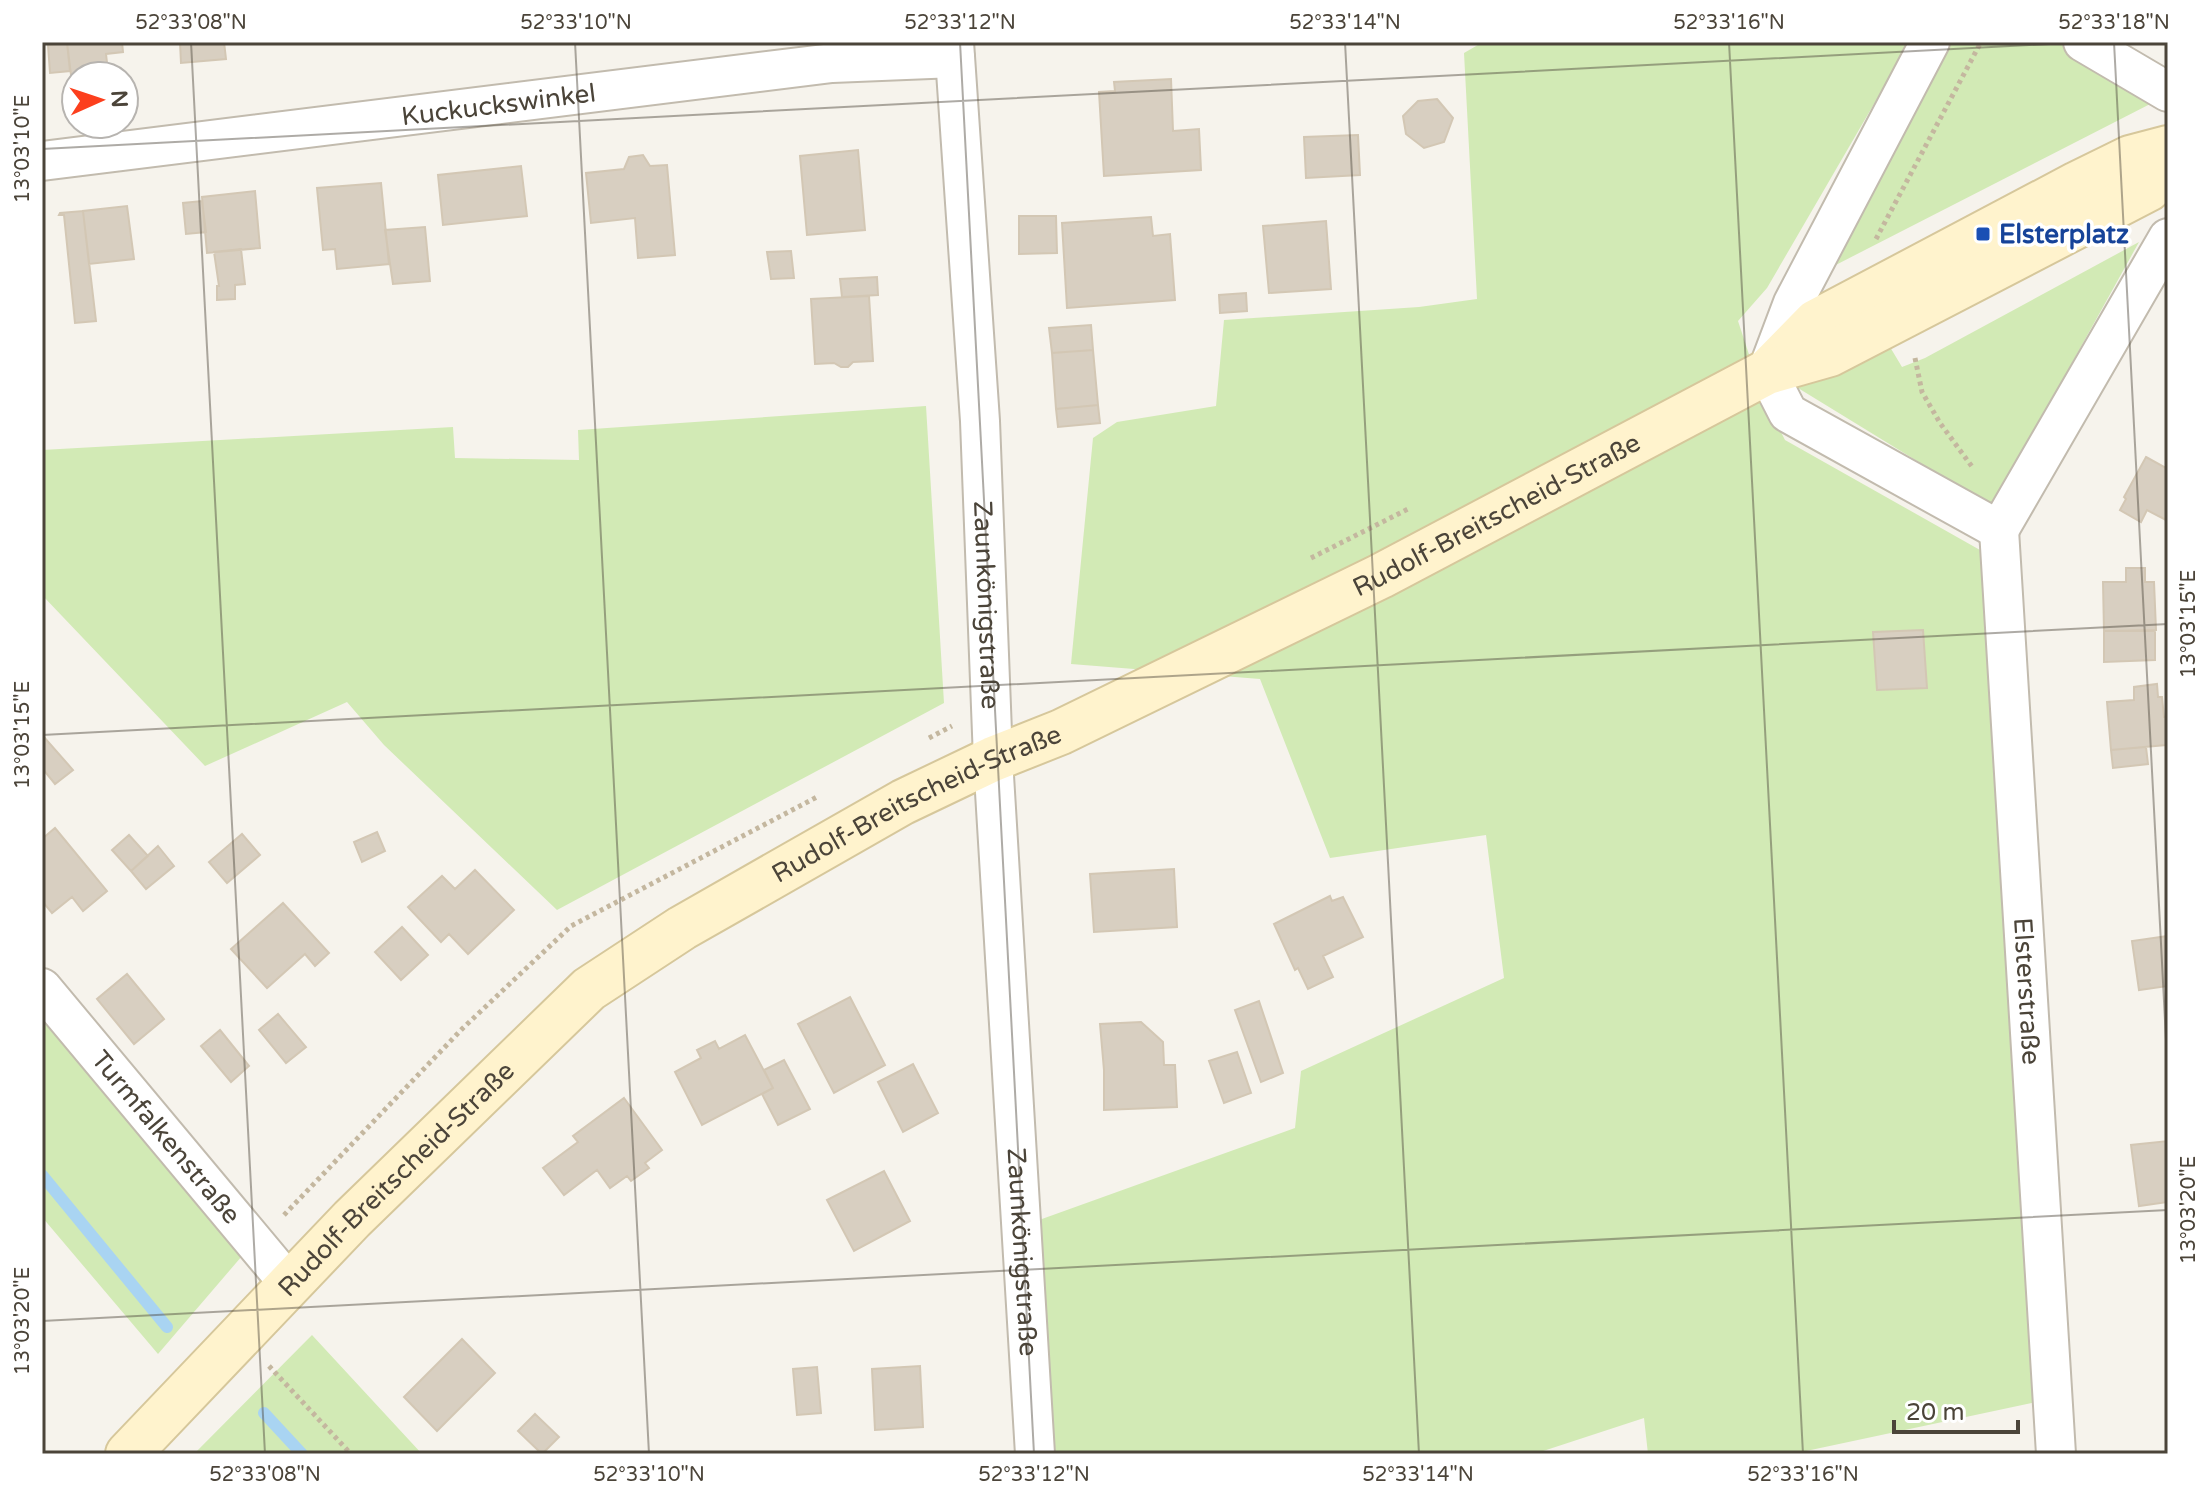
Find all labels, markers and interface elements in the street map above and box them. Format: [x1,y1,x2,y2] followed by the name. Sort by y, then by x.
[135,11,247,35] text: 52°33'08"N
[520,11,632,35] text: 52°33'10"N
[904,11,1016,35] text: 52°33'12"N
[1289,11,1401,35] text: 52°33'14"N
[1673,11,1785,35] text: 52°33'16"N
[2058,11,2170,35] text: 52°33'18"N
[60,60,140,140] north arrow
[400,77,597,132] street label: Kuckuckswinkel
[106,90,132,109] text: N
[11,95,35,203] text: 13°03'10"E
[1999,219,2129,250] place label: Elsterplatz
[1974,225,1992,243] marker: Elsterplatz
[1348,426,1645,603] street label: Rudolf-Breitscheid-Straße
[968,500,1007,710] street label: Zaunkönigstraße
[2177,570,2201,678] text: 13°03'15"E
[11,681,35,789] text: 13°03'15"E
[766,718,1066,889] street label: Rudolf-Breitscheid-Straße
[2007,917,2047,1066] street label: Elsterstraße
[85,1044,248,1230] street label: Turmfalkenstraße
[271,1055,520,1303] street label: Rudolf-Breitscheid-Straße
[1001,1147,1045,1357] street label: Zaunkönigstraße
[2177,1156,2201,1264] text: 13°03'20"E
[11,1267,35,1375] text: 13°03'20"E
[1894,1384,2018,1434] scale bar
[1906,1398,1964,1427] text: 20 m
[209,1463,321,1487] text: 52°33'08"N
[593,1463,705,1487] text: 52°33'10"N
[978,1463,1090,1487] text: 52°33'12"N
[1362,1463,1474,1487] text: 52°33'14"N
[1747,1463,1859,1487] text: 52°33'16"N

